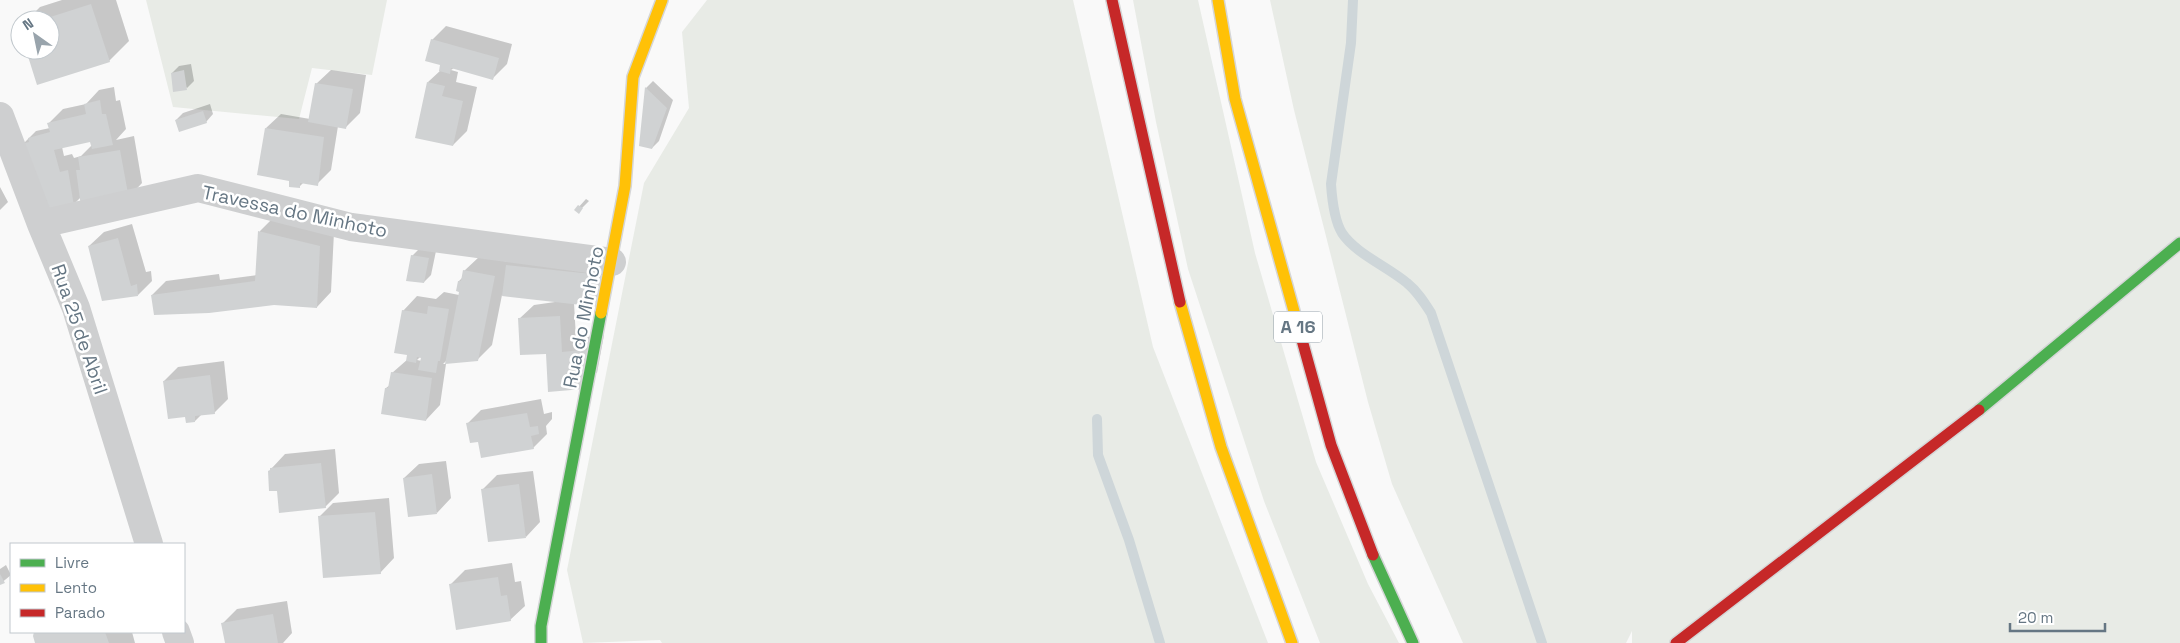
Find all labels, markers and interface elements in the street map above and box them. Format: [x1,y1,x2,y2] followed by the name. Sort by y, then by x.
[10,10,60,60] north arrow
[19,14,37,34] text: N
[200,180,390,243] street label: Travessa do Minhoto
[557,244,610,390] street label: Rua do Minhoto
[46,261,113,397] street label: Rua 25 de Abril
[1274,312,1322,342] road number: A 16
[10,543,185,633] legend
[55,553,89,572] text: Livre
[55,578,97,597] text: Lento
[2010,600,2105,632] scale bar
[55,603,105,622] text: Parado
[2018,608,2053,627] text: 20 m

